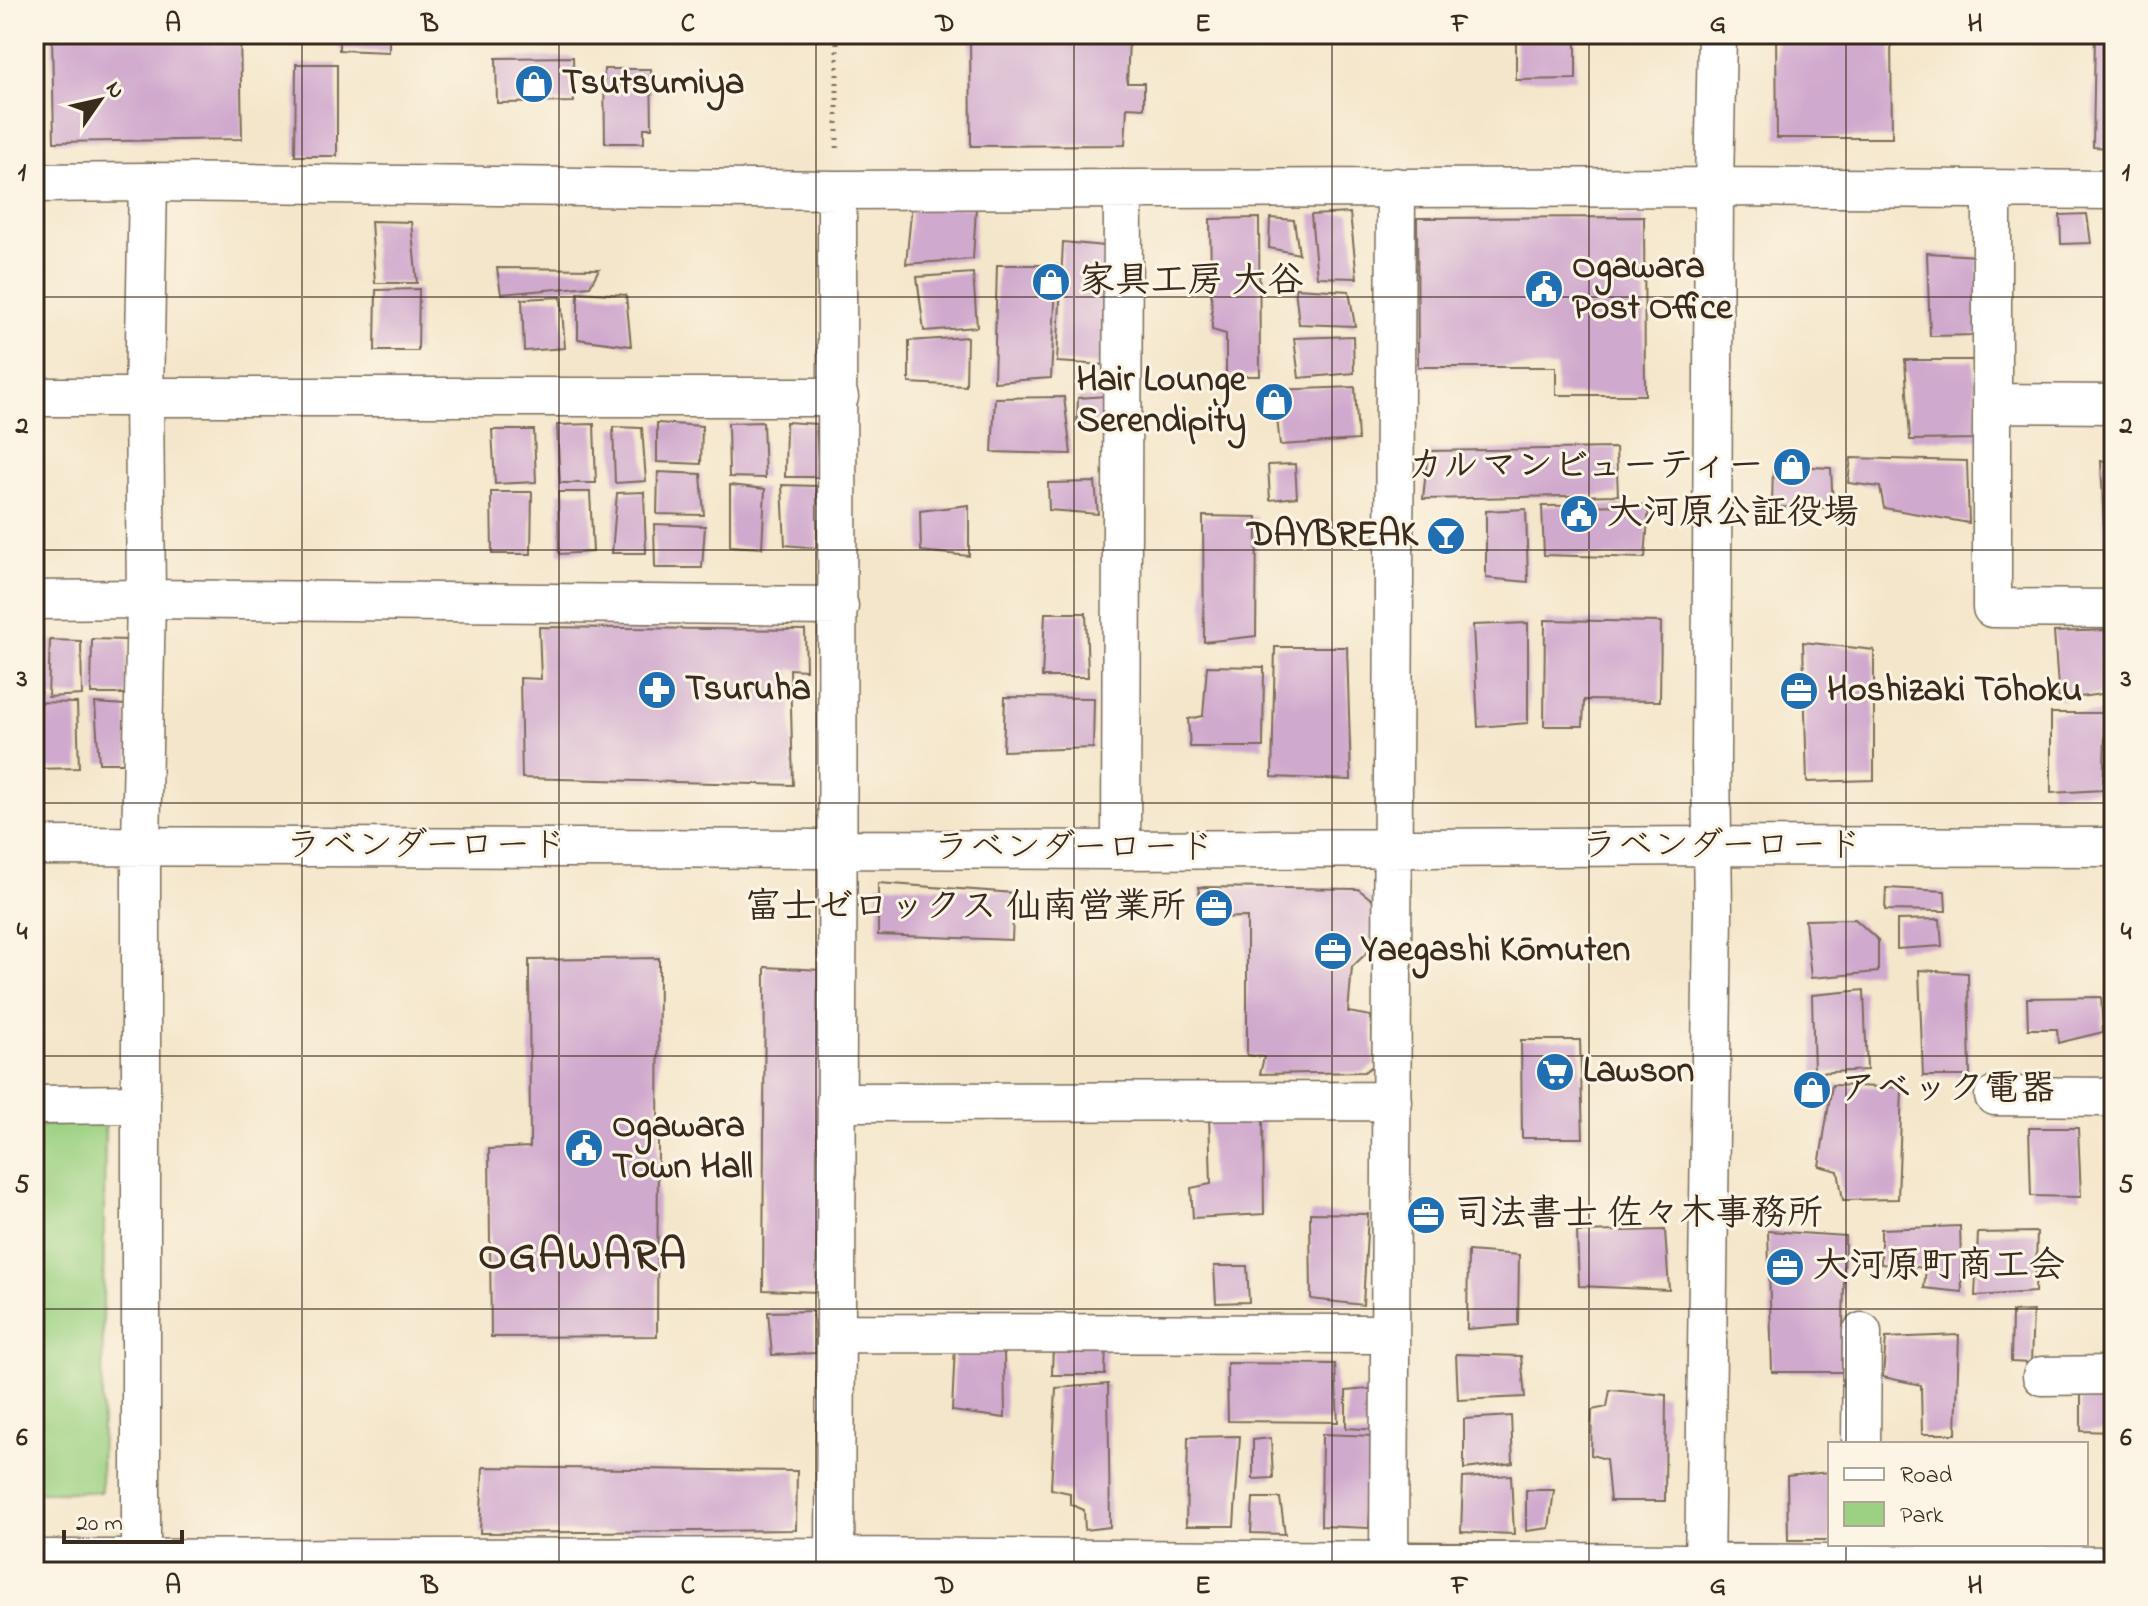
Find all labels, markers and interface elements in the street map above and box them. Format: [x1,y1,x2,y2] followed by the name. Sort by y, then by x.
[165,6,181,44] text: A
[420,6,439,44] text: B
[681,6,695,44] text: C
[934,6,955,44] text: D
[1195,6,1211,44] text: E
[1450,6,1469,44] text: F
[1710,6,1726,44] text: G
[1967,6,1983,44] text: H
[562,58,744,111] place label: Tsutsumiya
[60,60,140,140] north arrow
[513,63,555,105] shop icon: Tsutsumiya
[97,75,132,106] text: N
[18,155,27,193] text: 1
[2122,155,2131,193] text: 1
[1572,242,1733,336] place label: Ogawara Post Office
[1079,256,1304,309] place label: 家具工房 大谷
[1030,261,1072,303] shop icon: 家具工房 大谷
[1523,268,1565,310] public building icon: Ogawara Post Office
[1076,355,1247,449] place label: Hair Lounge Serendipity
[1253,381,1295,423] shop icon: Hair Lounge Serendipity
[15,408,29,446] text: 2
[2119,408,2133,446] text: 2
[1408,441,1764,494] place label: カルマンビューティー
[1771,446,1813,488] shop icon: カルマンビューティー
[1607,488,1859,541] place label: 大河原公証役場
[1558,493,1600,535] public building icon: 大河原公証役場
[1245,510,1420,563] place label: DAYBREAK
[1425,515,1467,557] bar icon: DAYBREAK
[16,661,28,699] text: 3
[2120,661,2132,699] text: 3
[685,664,811,717] place label: Tsuruha
[1827,665,2082,718] place label: Hoshizaki Tōhoku
[636,669,678,711] pharmacy icon: Tsuruha
[1778,670,1820,712] office icon: Hoshizaki Tōhoku
[285,821,567,874] street label: ラベンダーロード
[1581,821,1863,874] street label: ラベンダーロード
[933,823,1215,876] street label: ラベンダーロード
[745,882,1186,935] place label: 富士ゼロックス 仙南営業所
[1193,887,1235,929] office icon: 富士ゼロックス 仙南営業所
[17,914,28,952] text: 4
[2121,914,2132,952] text: 4
[1360,925,1630,979] place label: Yaegashi Kōmuten
[1312,930,1354,972] office icon: Yaegashi Kōmuten
[1583,1046,1694,1099] place label: Lawson
[1534,1051,1576,1093] supermarket icon: Lawson
[1840,1064,2056,1117] place label: アベック電器
[1791,1069,1833,1111] shop icon: アベック電器
[612,1101,753,1195] place label: Ogawara Town Hall
[563,1127,605,1169] public building icon: Ogawara Town Hall
[15,1167,30,1205] text: 5
[2119,1167,2134,1205] text: 5
[1454,1189,1823,1242] place label: 司法書士 佐々木事務所
[1405,1194,1447,1236] office icon: 司法書士 佐々木事務所
[478,1225,688,1289] district label: OGAWARA
[1813,1241,2065,1294] place label: 大河原町商工会
[1764,1246,1806,1288] office icon: 大河原町商工会
[16,1420,28,1458] text: 6
[2120,1420,2132,1458] text: 6
[1828,1442,2088,1546] legend
[1900,1459,1953,1494] text: Road
[64,1494,182,1544] scale bar
[1900,1499,1944,1534] text: Park
[76,1507,123,1542] text: 20 m
[165,1568,181,1606] text: A
[420,1568,439,1606] text: B
[681,1568,695,1606] text: C
[934,1568,955,1606] text: D
[1195,1568,1211,1606] text: E
[1450,1568,1469,1606] text: F
[1710,1568,1726,1606] text: G
[1967,1568,1983,1606] text: H

